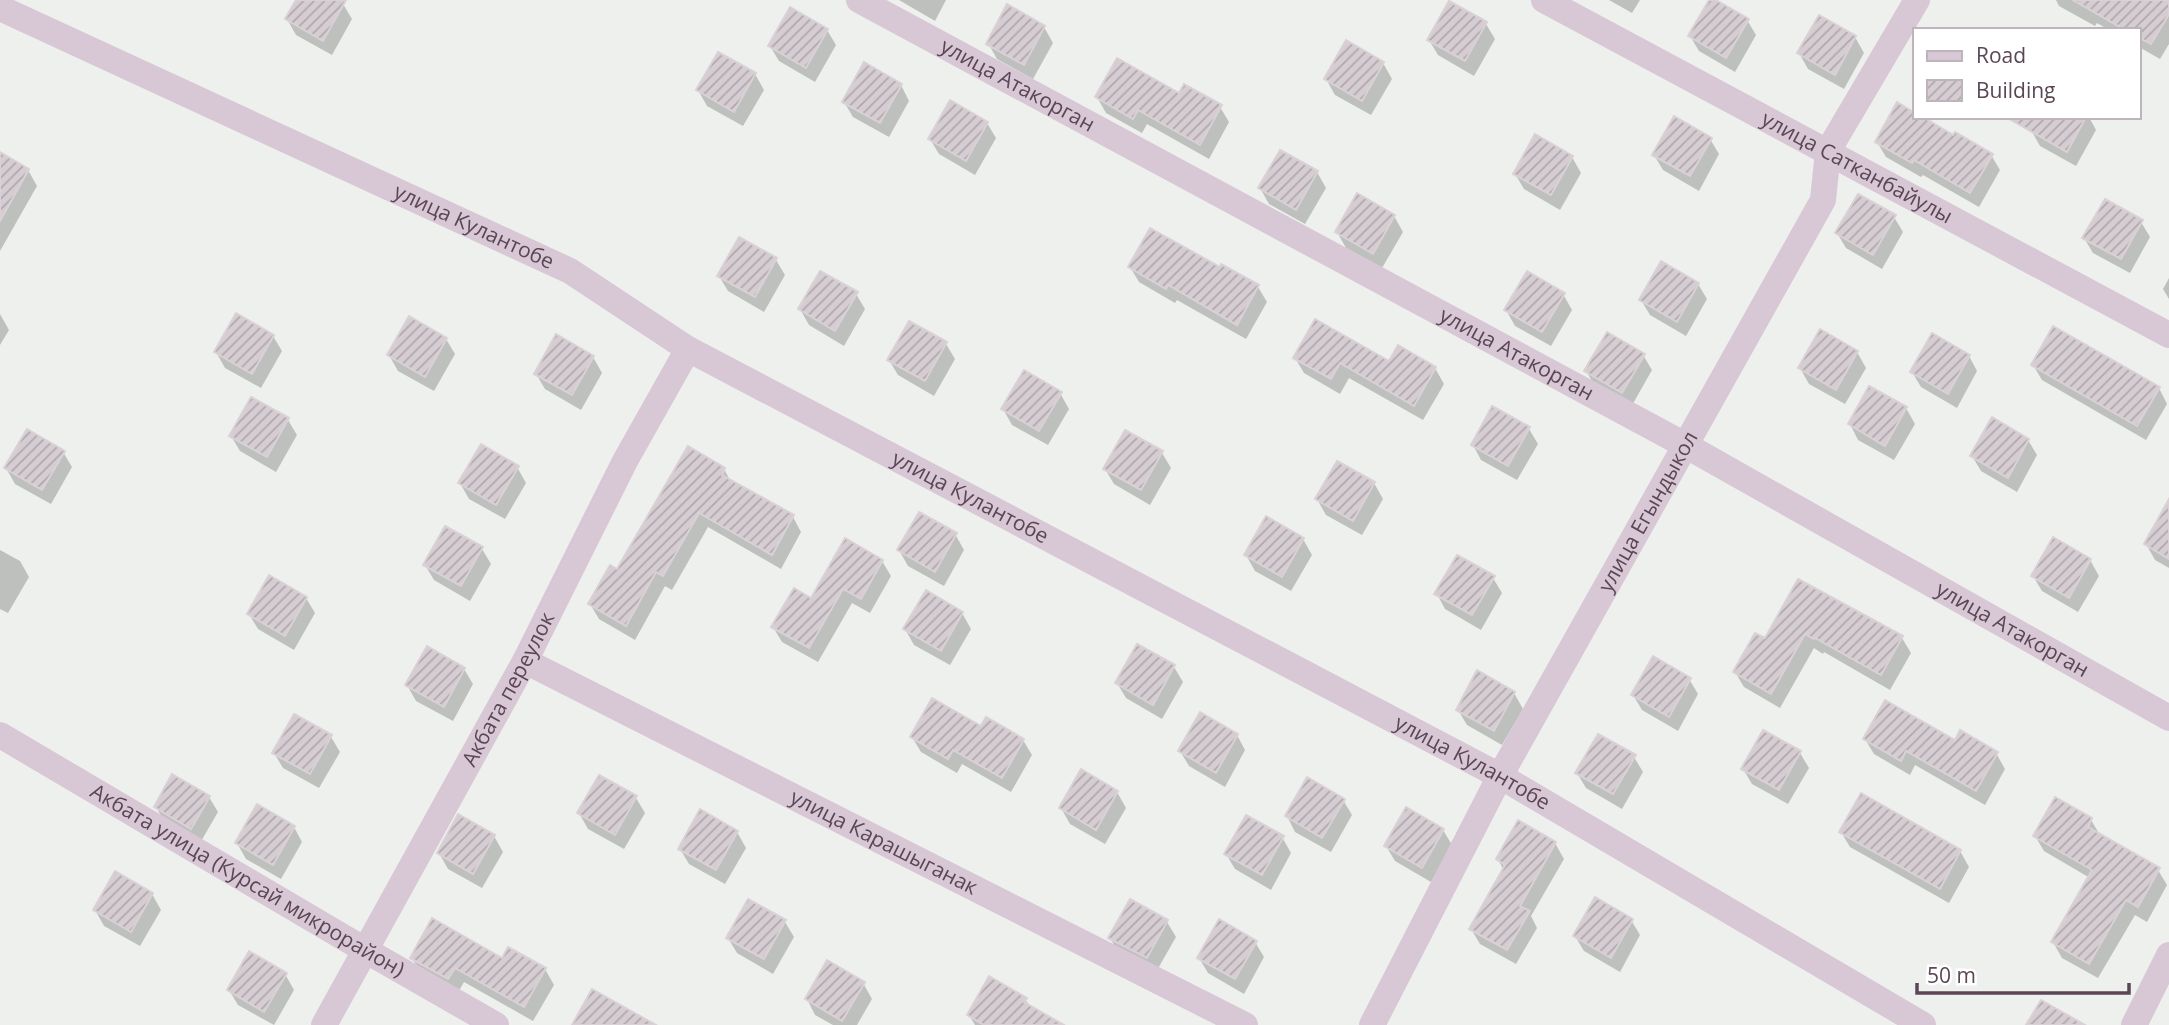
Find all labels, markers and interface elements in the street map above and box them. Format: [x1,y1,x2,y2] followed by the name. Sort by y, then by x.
[1913,28,2141,119] legend
[936,32,1100,137] street label: улица Атакорган
[1976,41,2026,69] text: Road
[1976,76,2055,104] text: Building
[1757,104,1958,229] street label: улица Сатканбайулы
[390,177,559,275] street label: улица Кулантобе
[1435,300,1599,406] street label: улица Атакорган
[1591,426,1704,597] street label: улица Егындыкол
[887,444,1054,549] street label: улица Кулантобе
[1931,574,2094,683] street label: улица Атакорган
[455,607,560,771] street label: Акбата переулок
[1390,708,1556,816] street label: улица Кулантобе
[86,776,410,983] street label: Акбата улица (Курсай микрорайон)
[786,782,983,901] street label: улица Карашыганак
[1917,951,2129,995] scale bar
[1927,961,1976,989] text: 50 m

